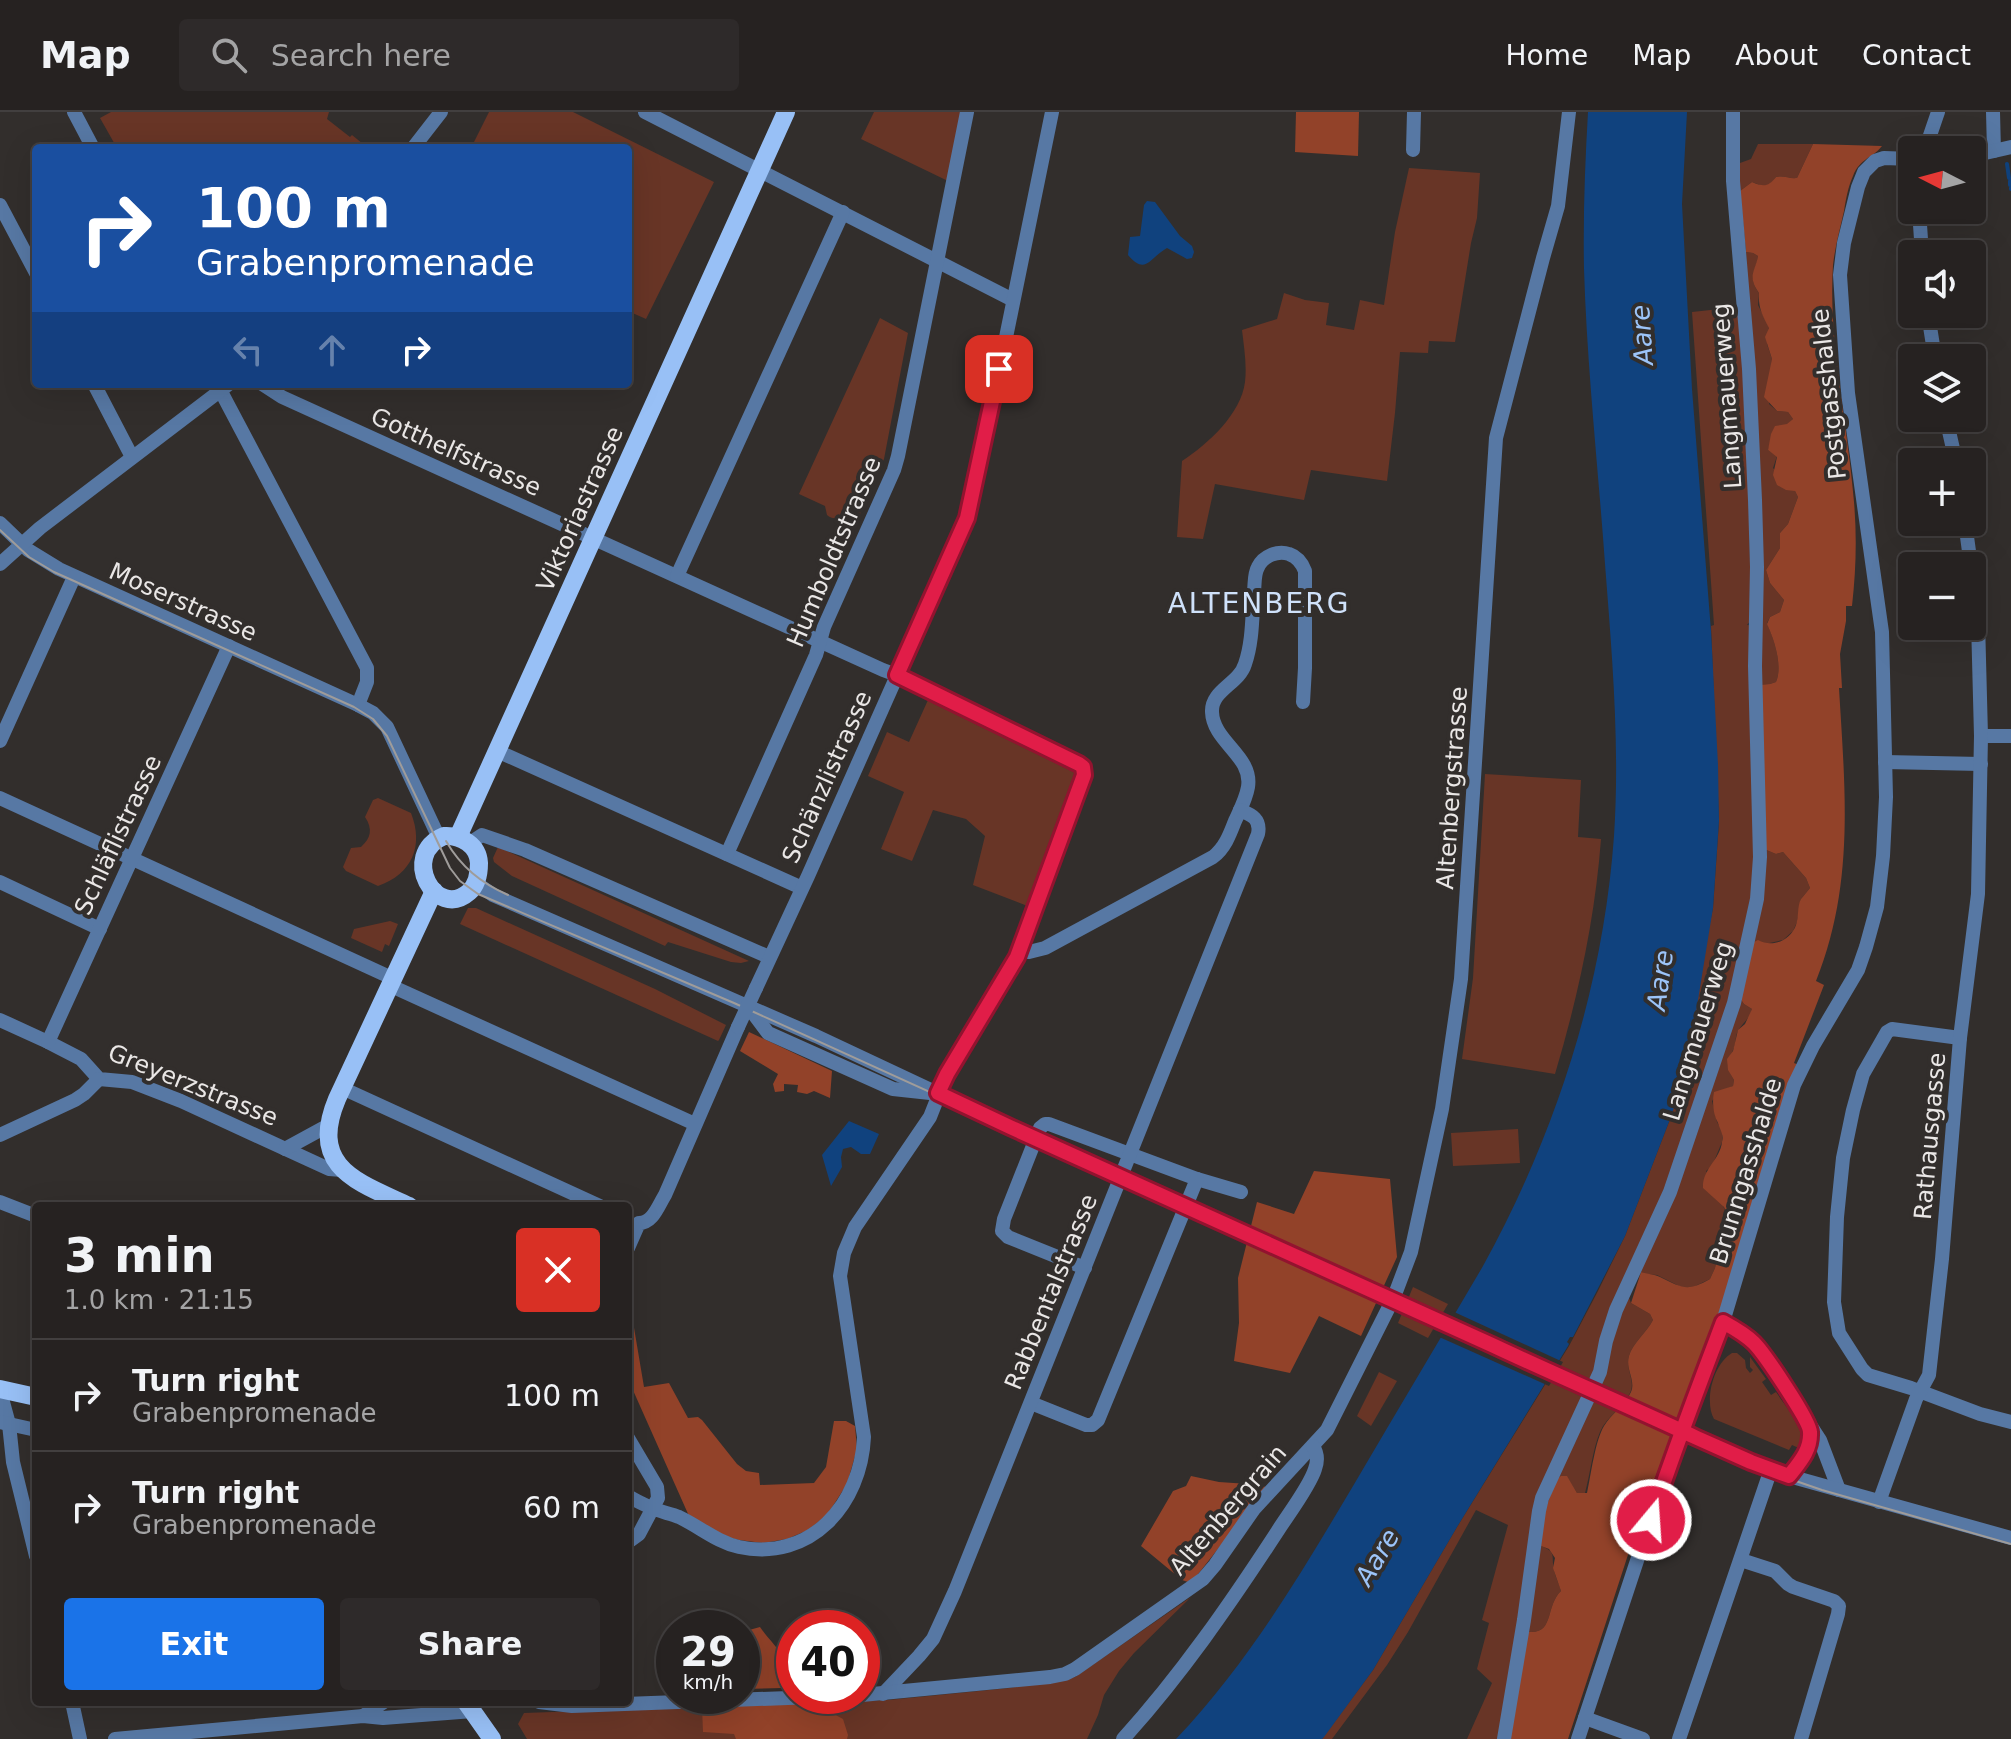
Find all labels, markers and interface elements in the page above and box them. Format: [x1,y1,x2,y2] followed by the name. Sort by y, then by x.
[179,19,739,91] search box
[40,33,131,77] text: Map
[207,33,251,77] icon: search
[271,38,451,73] text: Search here
[1505,39,1588,72] text: Home
[1632,39,1691,72] text: Map
[1735,39,1818,72] text: About
[1862,39,1971,72] text: Contact
[1898,136,1986,224] north arrow
[1898,136,1986,640] map controls
[196,175,391,240] text: 100 m
[64,176,168,280] icon: right
[1898,240,1986,328] button: sound
[196,242,535,283] text: Grabenpromenade
[1707,302,1747,490] street label: Langmauerweg
[1625,304,1659,368] water label: Aare
[1806,307,1852,481] street label: Postgasshalde
[226,328,270,372] icon: left
[310,328,354,372] icon: ahead
[394,328,438,372] icon: right
[965,335,1033,403] pin
[1898,344,1986,432] button: layers
[977,347,1021,391] icon: arrive
[367,402,545,502] street label: Gotthelfstrasse
[531,422,629,596] street label: Viktoriastrasse
[1898,448,1986,536] button: +
[781,453,887,651] street label: Humboldtstrasse
[1898,552,1986,640] button: −
[105,557,261,647] street label: Moserstrasse
[1168,587,1350,620] district label: ALTENBERG
[776,686,878,868] street label: Schänzlistrasse
[1431,686,1473,890] street label: Altenbergstrasse
[69,751,167,919] street label: Schläflistrasse
[1657,938,1739,1124] street label: Langmauerweg
[1641,948,1679,1014] water label: Aare
[104,1038,282,1132] street label: Greyerzstrasse
[1909,1051,1951,1221] street label: Rathausgasse
[1704,1074,1788,1268] street label: Brunngasshalde
[999,1190,1103,1394] street label: Rabbentalstrasse
[64,1227,215,1283] text: 3 min
[516,1228,600,1312] button: close
[64,1285,254,1315] text: 1.0 km · 21:15
[132,1363,299,1398] text: Turn right
[64,1373,108,1417] icon: right
[504,1378,600,1413] text: 100 m
[132,1398,377,1428] text: Grabenpromenade
[1164,1439,1292,1581] street label: Altenbergrain
[132,1475,299,1510] text: Turn right
[1609,1478,1693,1562] position arrow
[64,1485,108,1529] icon: right
[523,1490,600,1525] text: 60 m
[132,1510,377,1540] text: Grabenpromenade
[1348,1523,1405,1592] water label: Aare
[64,1598,324,1690] button: Exit
[340,1598,600,1690] button: Share
[776,1610,880,1714] speed limit sign: 40
[680,1629,736,1675] text: 29
[683,1670,733,1694] text: km/h

